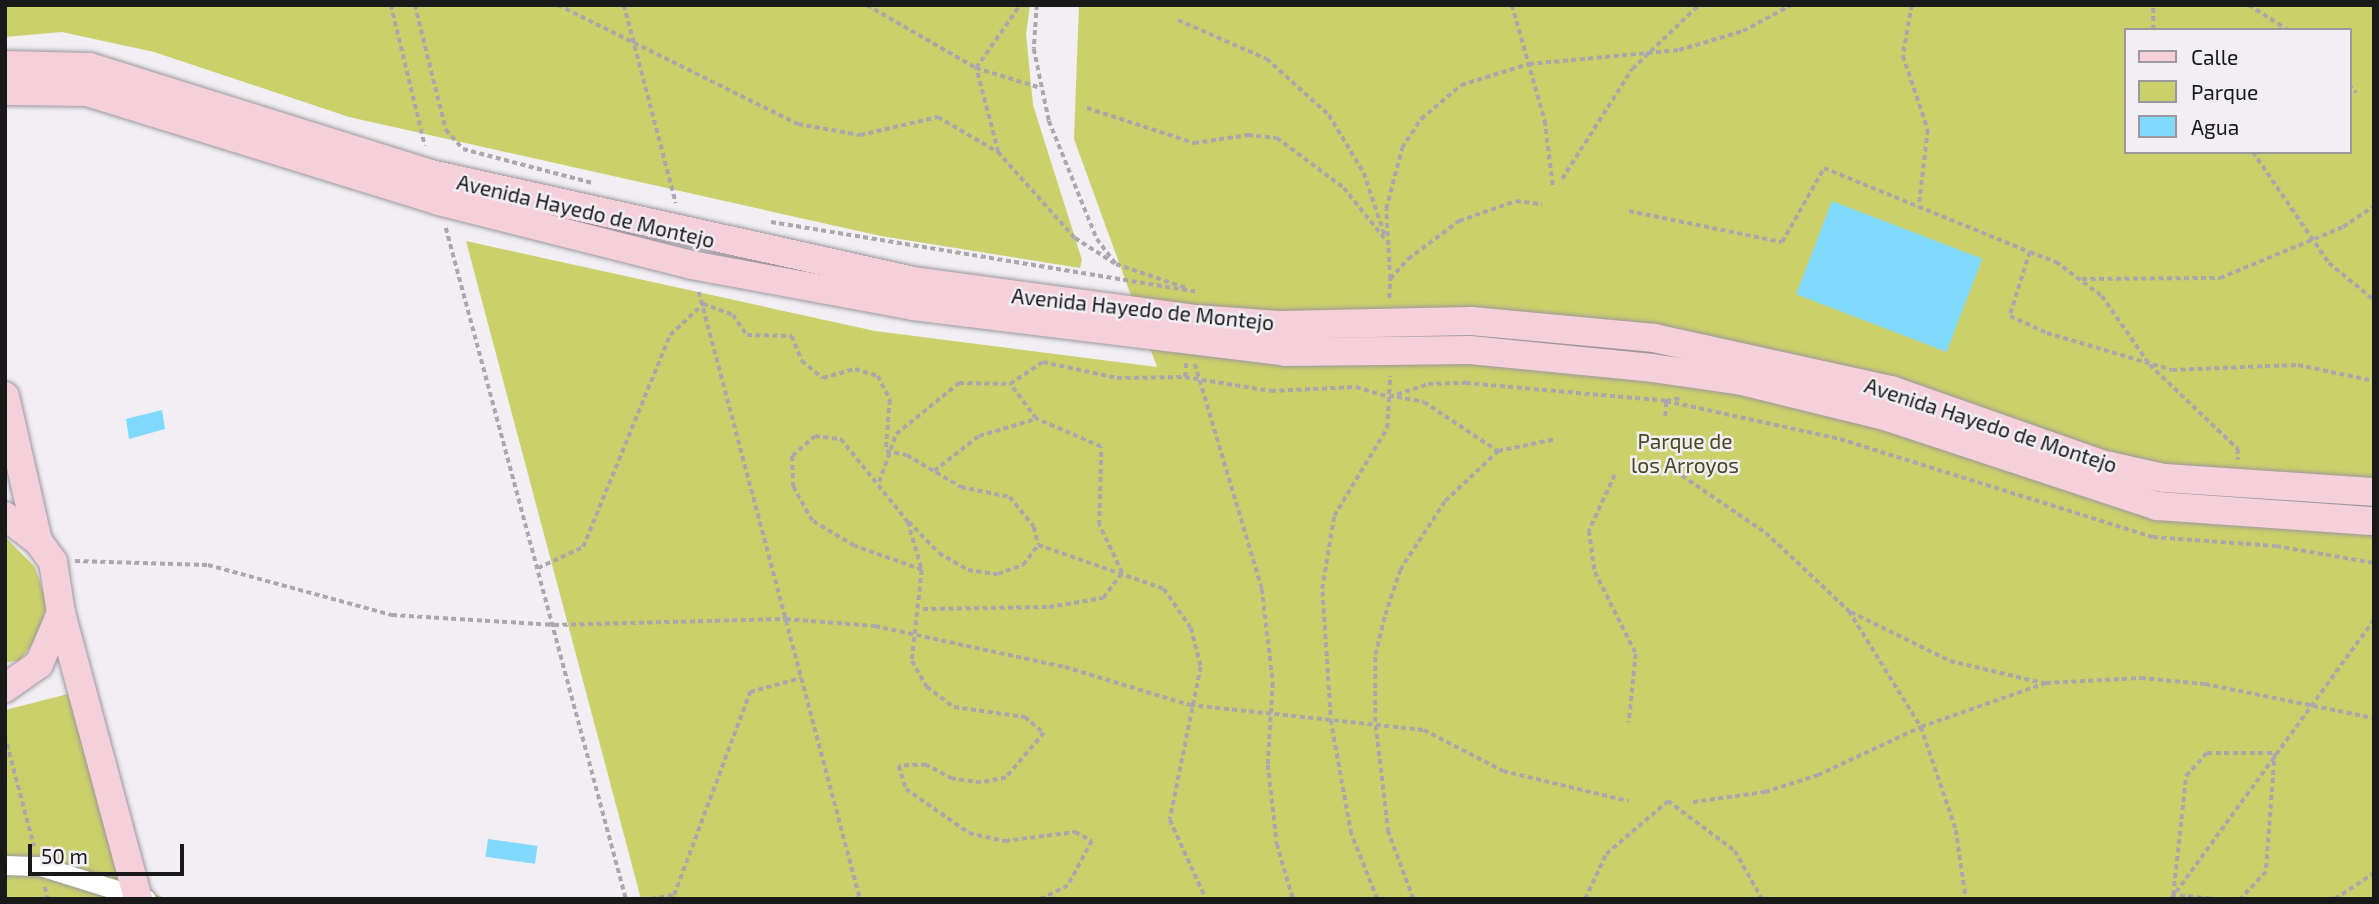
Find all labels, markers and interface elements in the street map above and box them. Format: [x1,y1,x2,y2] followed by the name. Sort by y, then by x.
[2124,28,2351,154] legend
[2191,44,2238,69] text: Calle
[2191,79,2258,104] text: Parque
[2191,114,2239,139] text: Agua
[455,169,717,253] street label: Avenida Hayedo de Montejo
[1010,283,1276,335] street label: Avenida Hayedo de Montejo
[1862,372,2120,478] street label: Avenida Hayedo de Montejo
[1631,428,1739,478] park label: Parque de los Arroyos
[32,830,187,874] scale bar
[41,843,88,868] text: 50 m

